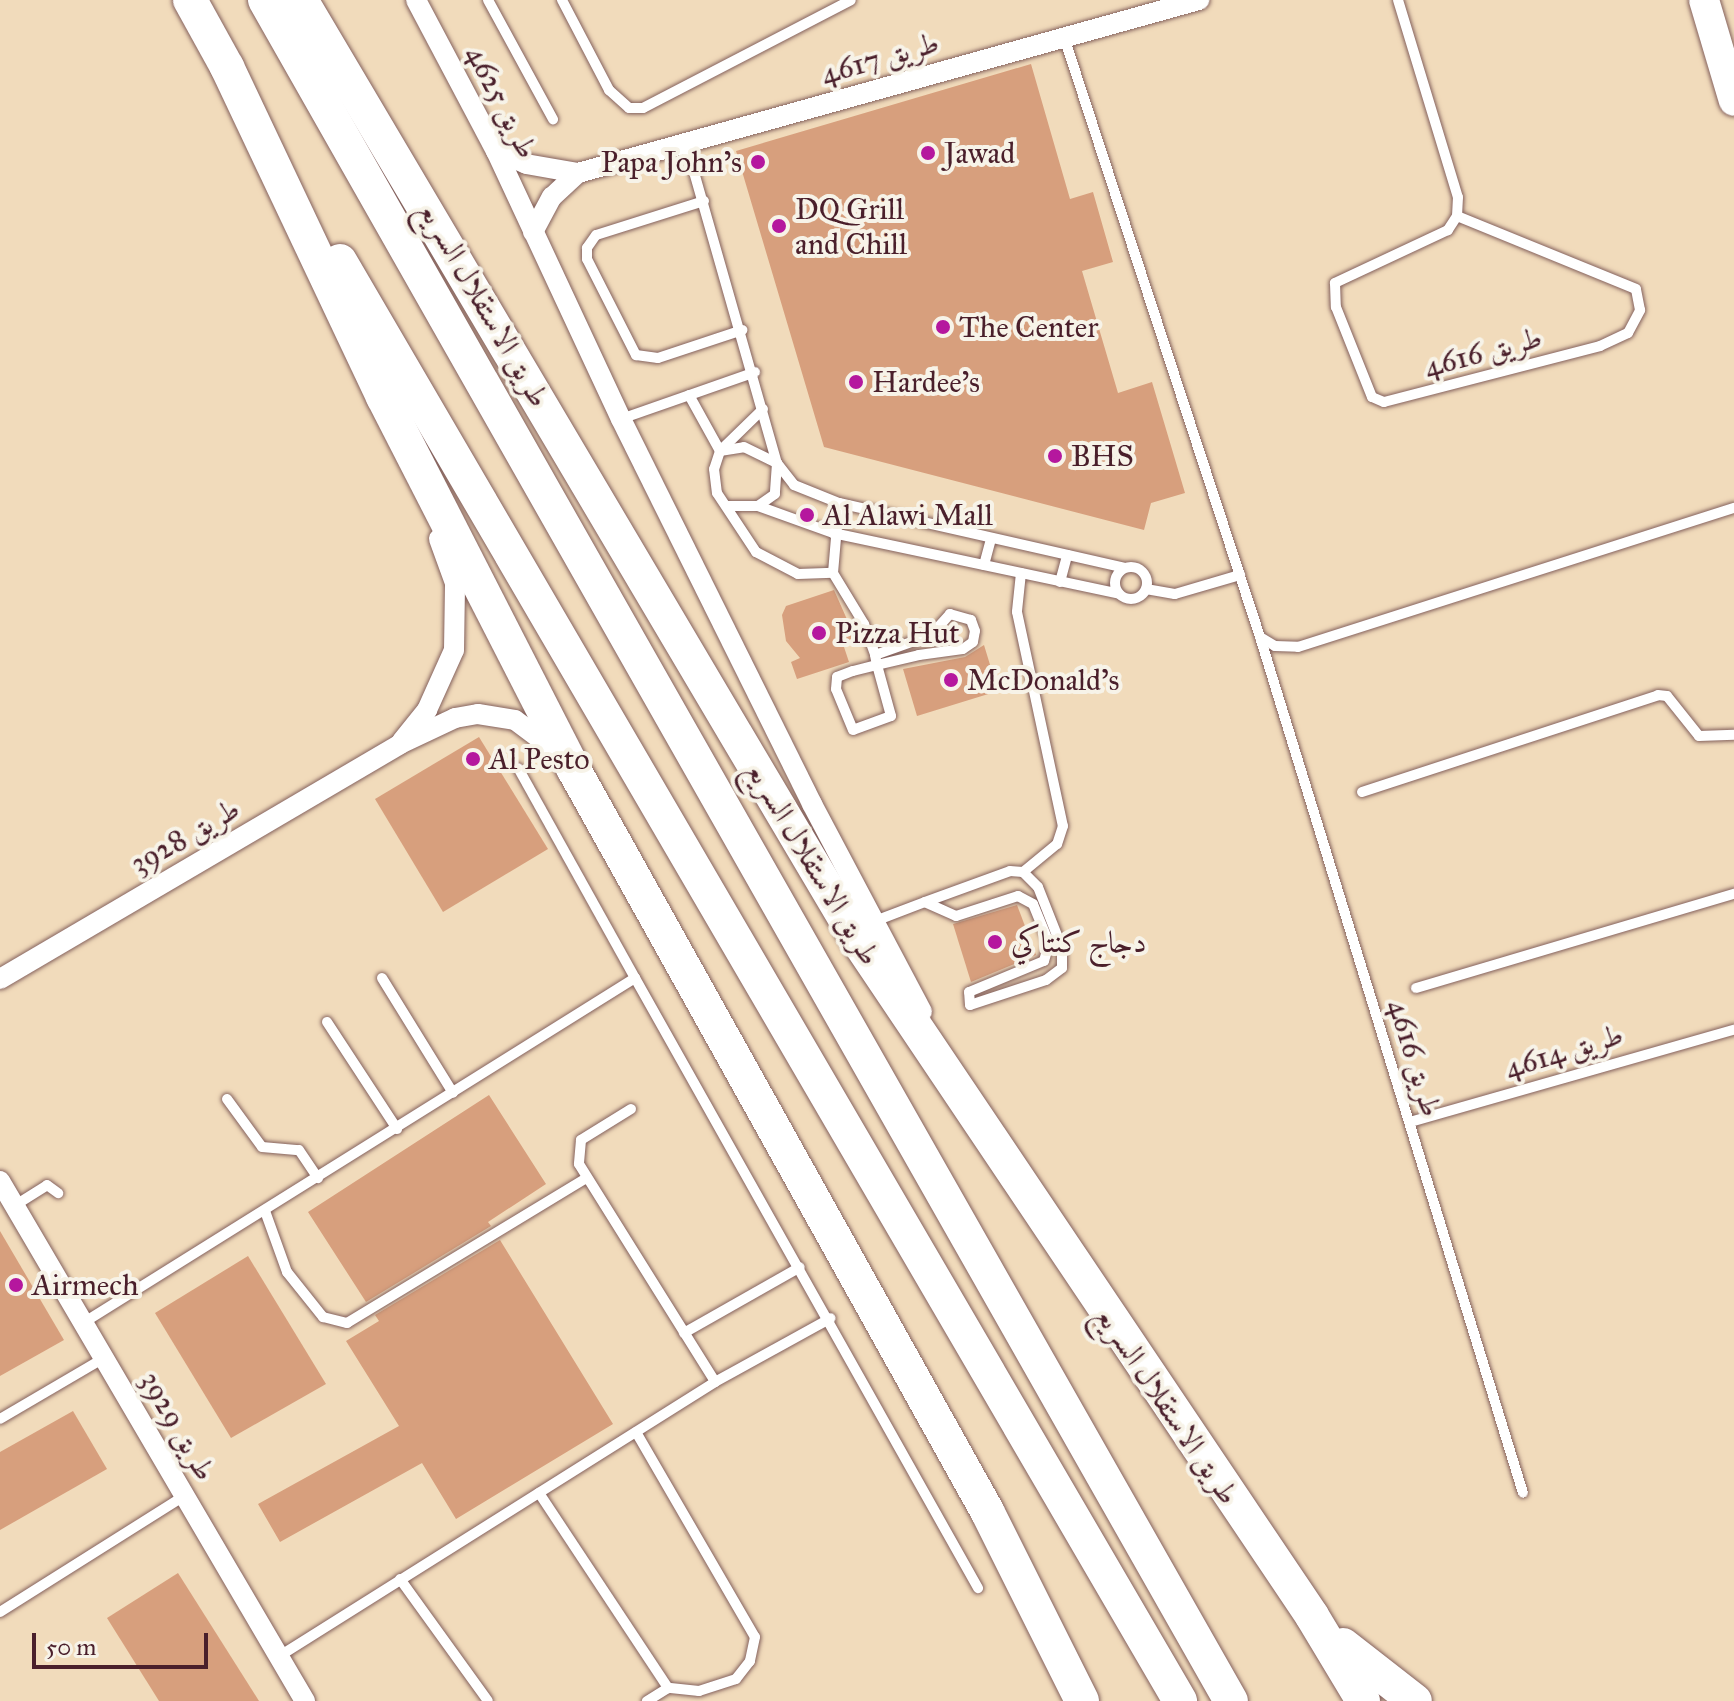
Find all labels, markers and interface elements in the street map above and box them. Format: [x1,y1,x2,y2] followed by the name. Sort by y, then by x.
[817,24,943,92] street label: طريق 4617
[458,40,546,164] street label: طريق 4625
[944,135,1015,171] place label: Jawad
[601,144,742,180] place label: Papa John's
[919,144,937,162] marker: Jawad
[749,153,767,171] marker: Papa John's
[795,191,907,262] place label: DQ Grill and Chill
[410,195,558,413] street label: طريق الاستقلال السريع
[770,217,788,235] marker: DQ Grill and Chill
[959,309,1099,345] place label: The Center
[934,318,952,336] marker: The Center
[1420,319,1546,385] street label: طريق 4616
[872,364,980,400] place label: Hardee's
[847,373,865,391] marker: Hardee's
[1071,438,1134,474] place label: BHS
[1046,447,1064,465] marker: BHS
[823,497,993,533] place label: Al Alawi Mall
[798,506,816,524] marker: Al Alawi Mall
[835,615,960,651] place label: Pizza Hut
[810,624,828,642] marker: Pizza Hut
[967,662,1119,698] place label: McDonald's
[942,671,960,689] marker: McDonald's
[489,741,590,777] place label: Al Pesto
[464,750,482,768] marker: Al Pesto
[738,754,888,972] street label: طريق الاستقلال السريع
[124,790,246,882] street label: طريق 3928
[1011,924,1147,960] place label: دجاج كنتاكي
[986,933,1004,951] marker: دجاج كنتاكي
[1380,995,1450,1121] street label: طريق 4616
[1500,1016,1628,1086] street label: طريق 4614
[32,1267,139,1303] place label: Airmech
[7,1276,25,1294] marker: Airmech
[1087,1299,1247,1511] street label: طريق الاستقلال السريع
[132,1365,224,1487] street label: طريق 3929
[36,1617,212,1667] scale bar
[46,1632,96,1662] text: 50 m

